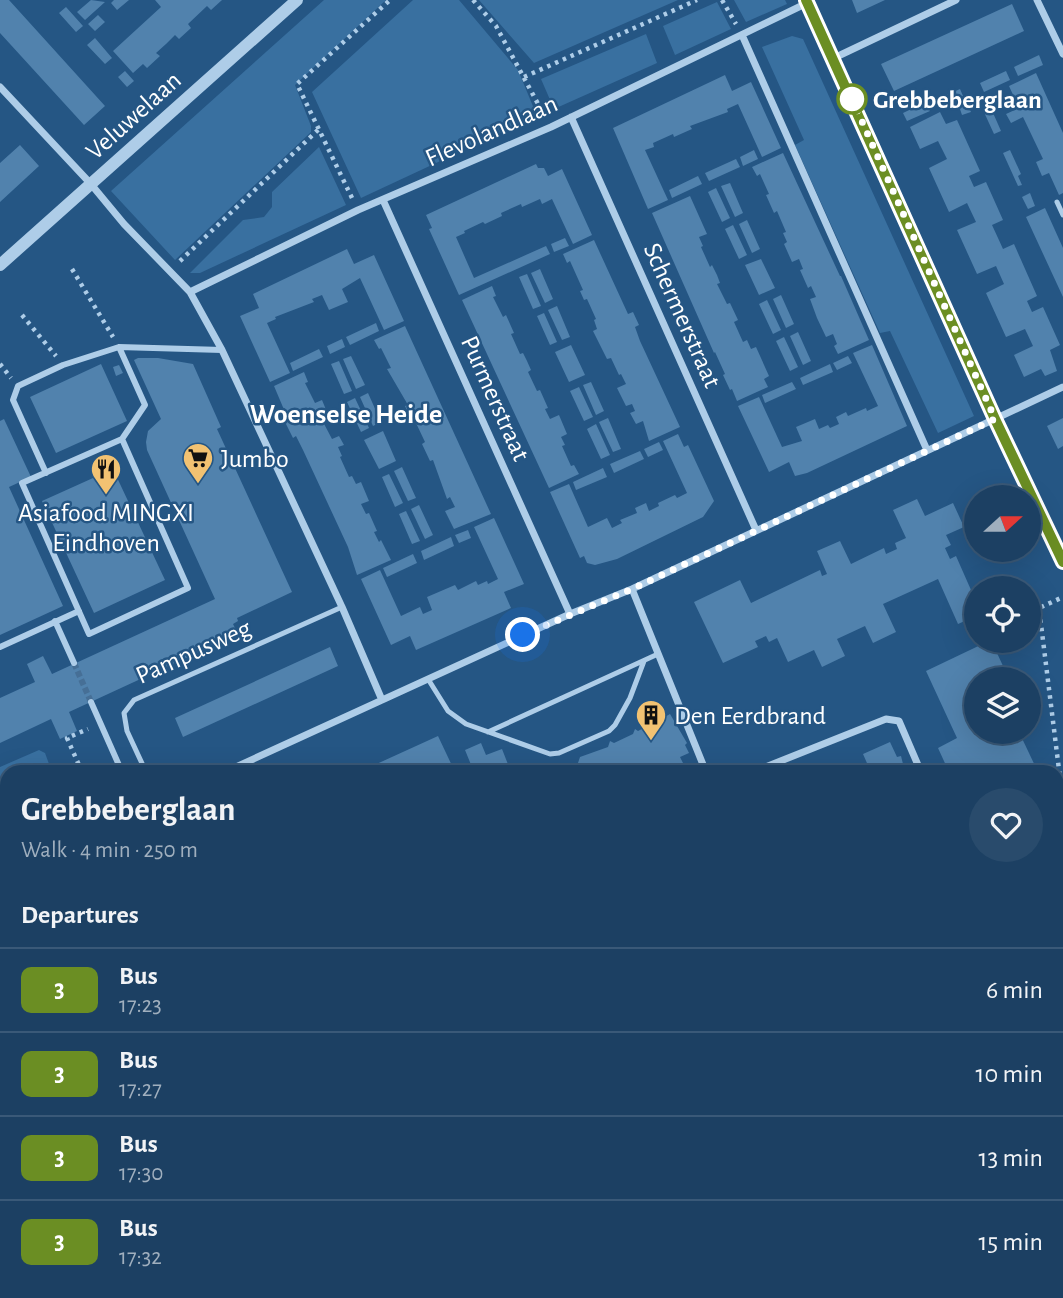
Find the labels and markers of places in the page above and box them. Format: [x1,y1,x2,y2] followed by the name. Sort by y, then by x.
[837,84,867,114] marker: Grebbeberglaan
[873,87,1042,113] place label: Grebbeberglaan
[181,441,215,485] supermarket icon: Jumbo
[221,446,289,472] place label: Jumbo
[89,452,123,496] restaurant icon: Asiafood MINGXI Eindhoven
[18,500,194,556] place label: Asiafood MINGXI Eindhoven
[634,698,668,742] building icon: Den Eerdbrand
[674,703,826,729] place label: Den Eerdbrand

